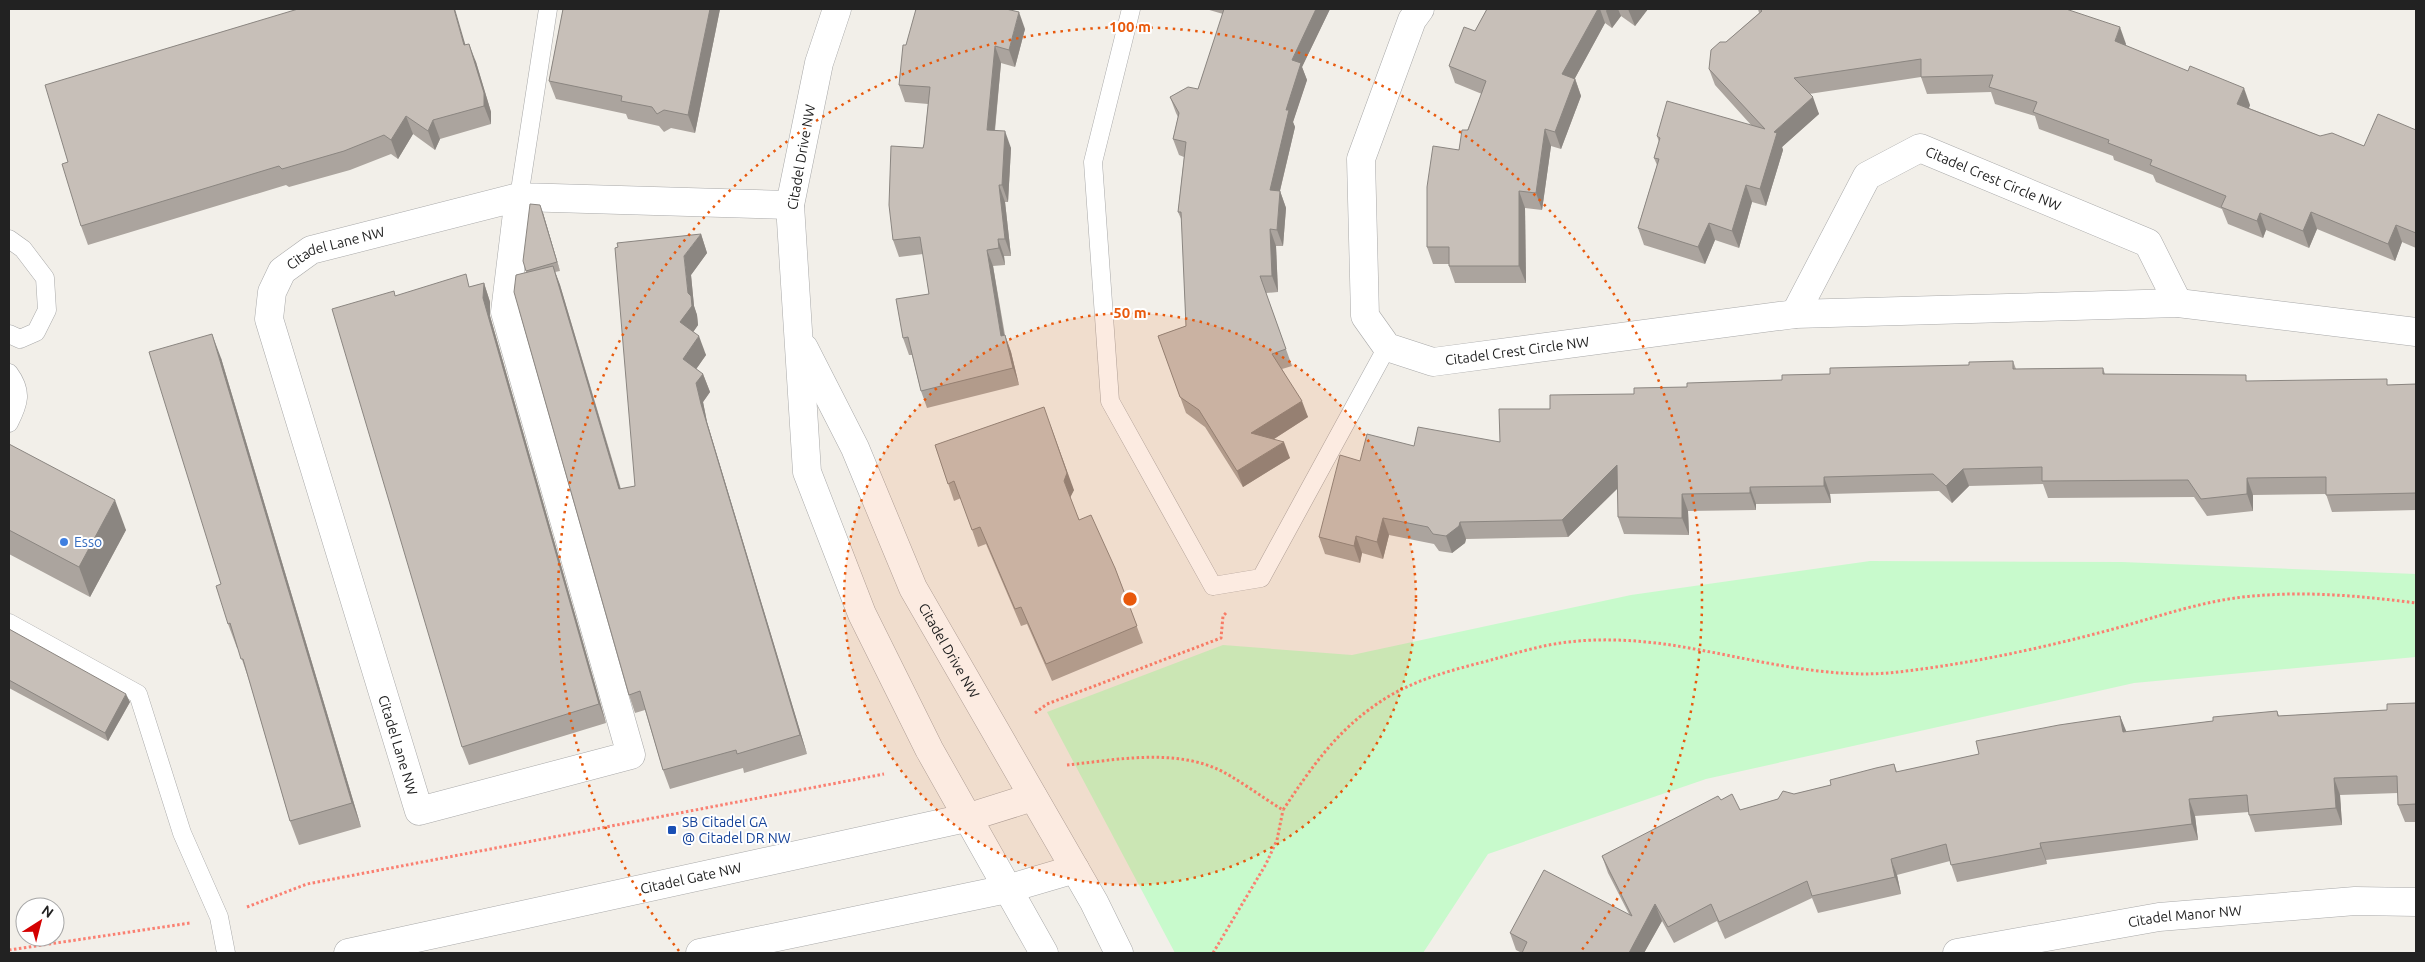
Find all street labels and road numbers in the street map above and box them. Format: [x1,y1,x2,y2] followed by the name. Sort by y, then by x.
[784,103,818,211] street label: Citadel Drive NW
[1923,143,2064,214] street label: Citadel Crest Circle NW
[284,224,386,273] street label: Citadel Lane NW
[1444,333,1590,368] street label: Citadel Crest Circle NW
[915,600,983,701] street label: Citadel Drive NW
[375,693,421,797] street label: Citadel Lane NW
[639,859,743,897] street label: Citadel Gate NW
[2127,902,2243,930] street label: Citadel Manor NW

